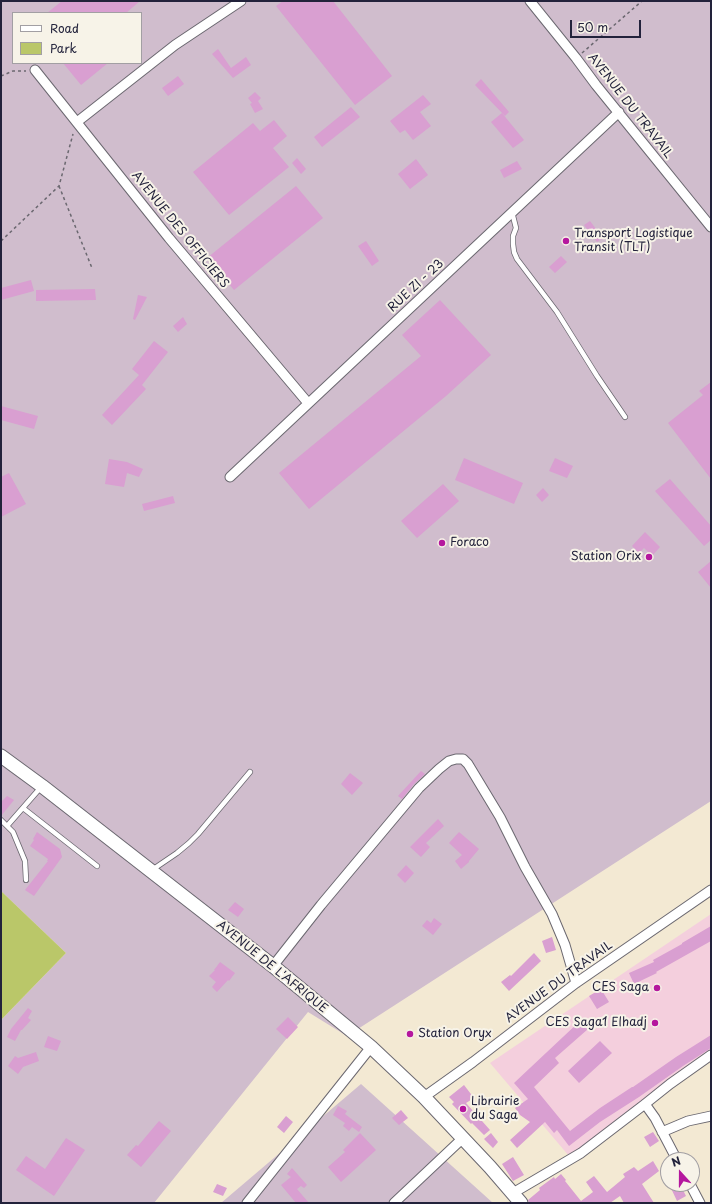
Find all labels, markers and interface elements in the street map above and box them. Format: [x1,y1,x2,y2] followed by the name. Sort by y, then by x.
[12,12,142,64] legend
[572,12,643,38] scale bar
[577,18,608,36] text: 50 m
[50,19,79,37] text: Road
[50,39,77,57] text: Park
[585,51,675,161] street label: AVENUE DU TRAVAIL
[128,169,232,291] street label: AVENUE DES OFFICIERS
[574,227,693,255] place label: Transport Logistique Transit (TLT)
[561,236,571,246] marker: Transport Logistique Transit (TLT)
[385,257,447,315] street label: RUE ZI - 23
[450,536,489,550] place label: Foraco
[437,538,447,548] marker: Foraco
[571,550,641,564] place label: Station Orix
[644,552,654,562] marker: Station Orix
[214,918,330,1016] street label: AVENUE DE L'AFRIQUE
[503,938,615,1026] street label: AVENUE DU TRAVAIL
[592,981,649,995] place label: CES Saga
[652,983,662,993] marker: CES Saga
[546,1016,647,1030] place label: CES Saga1 Elhadj
[650,1018,660,1028] marker: CES Saga1 Elhadj
[418,1027,492,1041] place label: Station Oryx
[405,1029,415,1039] marker: Station Oryx
[471,1095,519,1123] place label: Librairie du Saga
[458,1104,468,1114] marker: Librairie du Saga
[660,1152,700,1192] north arrow
[669,1152,683,1171] text: N

